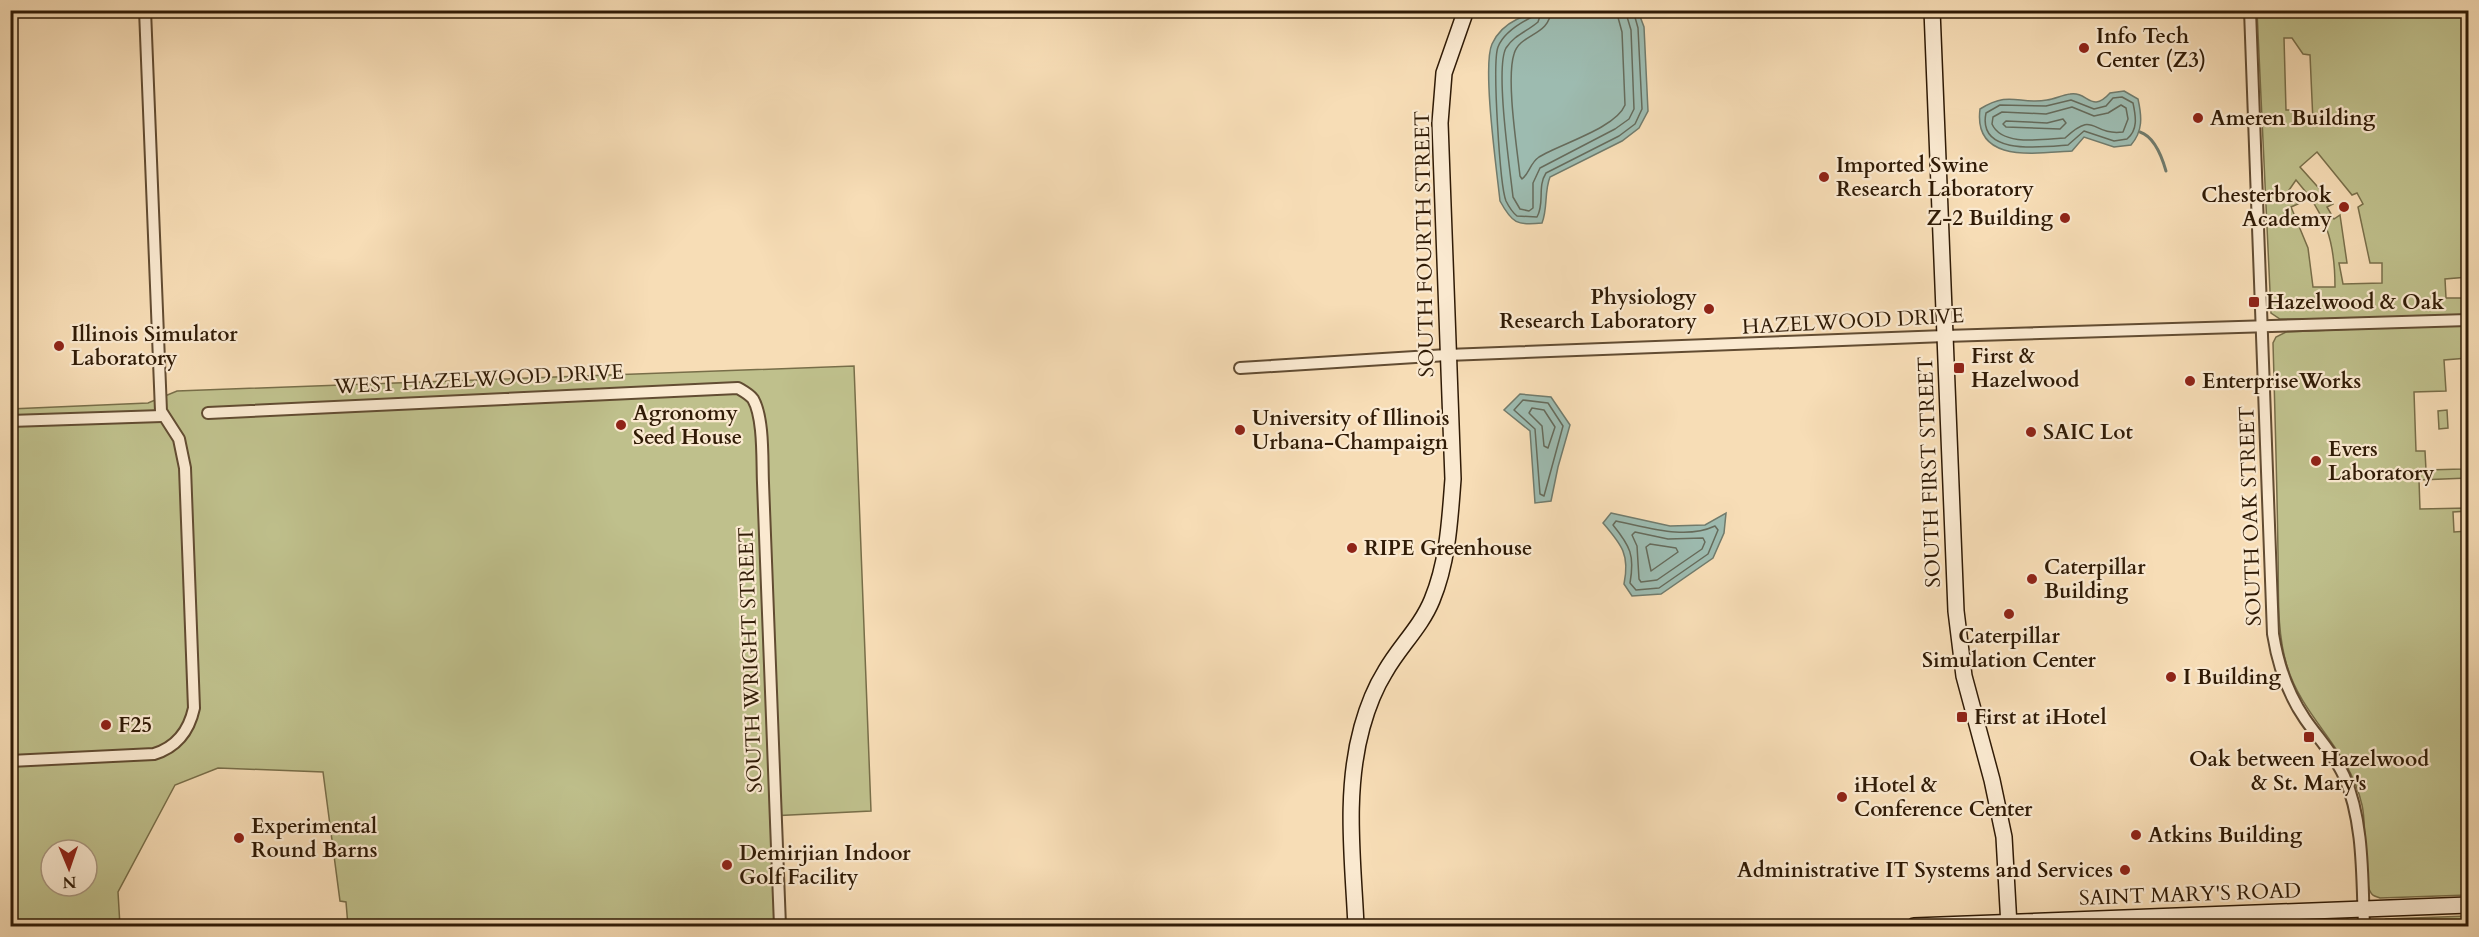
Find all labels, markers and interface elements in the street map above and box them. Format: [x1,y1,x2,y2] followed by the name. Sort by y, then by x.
[2096,22,2206,75] place label: Info Tech Center (Z3)
[2077,41,2091,55] marker: Info Tech Center (Z3)
[2210,104,2376,133] place label: Ameren Building
[1408,110,1441,378] street label: SOUTH FOURTH STREET
[2191,111,2205,125] marker: Ameren Building
[1836,151,2034,204] place label: Imported Swine Research Laboratory
[1817,170,1831,184] marker: Imported Swine Research Laboratory
[2201,181,2332,234] place label: Chesterbrook Academy
[2337,200,2351,214] marker: Chesterbrook Academy
[1926,204,2053,233] place label: Z-2 Building
[2058,211,2072,225] marker: Z-2 Building
[1499,283,1697,336] place label: Physiology Research Laboratory
[2266,288,2444,317] place label: Hazelwood & Oak
[2247,295,2261,309] marker: Hazelwood & Oak
[1741,301,1965,342] street label: HAZELWOOD DRIVE
[1702,302,1716,316] marker: Physiology Research Laboratory
[71,320,238,373] place label: Illinois Simulator Laboratory
[52,339,66,353] marker: Illinois Simulator Laboratory
[1971,342,2080,395] place label: First & Hazelwood
[1911,356,1948,588] street label: SOUTH FIRST STREET
[332,357,625,402] street label: WEST HAZELWOOD DRIVE
[1952,361,1966,375] marker: First & Hazelwood
[2202,367,2361,396] place label: EnterpriseWorks
[2183,374,2197,388] marker: EnterpriseWorks
[633,399,742,452] place label: Agronomy Seed House
[1252,404,1449,457] place label: University of Illinois Urbana-Champaign
[2232,405,2269,627] street label: SOUTH OAK STREET
[614,418,628,432] marker: Agronomy Seed House
[2043,418,2134,447] place label: SAIC Lot
[1233,423,1247,437] marker: University of Illinois Urbana-Champaign
[2024,425,2038,439] marker: SAIC Lot
[2328,435,2435,488] place label: Evers Laboratory
[2309,454,2323,468] marker: Evers Laboratory
[731,526,770,794] street label: SOUTH WRIGHT STREET
[1364,534,1532,563] place label: RIPE Greenhouse
[1345,541,1359,555] marker: RIPE Greenhouse
[2044,553,2146,606] place label: Caterpillar Building
[2025,572,2039,586] marker: Caterpillar Building
[2002,607,2016,621] marker: Caterpillar Simulation Center
[1922,622,2097,675] place label: Caterpillar Simulation Center
[2183,663,2282,692] place label: I Building
[2164,670,2178,684] marker: I Building
[1974,703,2107,732] place label: First at iHotel
[1955,710,1969,724] marker: First at iHotel
[118,711,152,740] place label: F25
[99,718,113,732] marker: F25
[2302,730,2316,744] marker: Oak between Hazelwood & St. Mary's
[2189,745,2429,798] place label: Oak between Hazelwood & St. Mary's
[1854,771,2033,824] place label: iHotel & Conference Center
[1835,790,1849,804] marker: iHotel & Conference Center
[251,812,377,865] place label: Experimental Round Barns
[2148,821,2303,850] place label: Atkins Building
[2129,828,2143,842] marker: Atkins Building
[232,831,246,845] marker: Experimental Round Barns
[39,838,99,898] north arrow
[739,839,911,892] place label: Demirjian Indoor Golf Facility
[1737,856,2113,885] place label: Administrative IT Systems and Services
[720,858,734,872] marker: Demirjian Indoor Golf Facility
[2118,863,2132,877] marker: Administrative IT Systems and Services
[62,871,77,893] text: N
[2079,876,2302,913] street label: SAINT MARY'S ROAD

